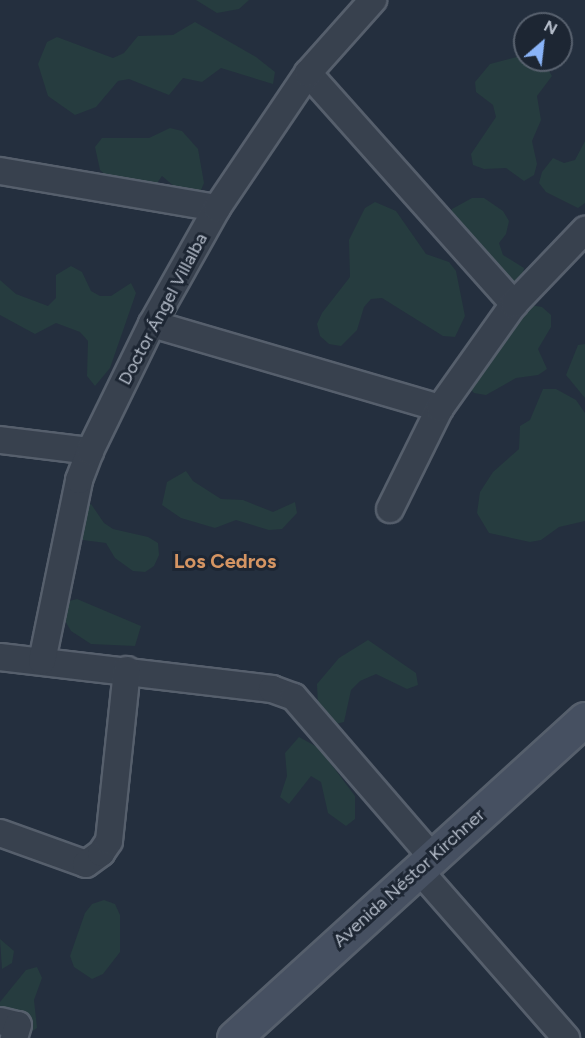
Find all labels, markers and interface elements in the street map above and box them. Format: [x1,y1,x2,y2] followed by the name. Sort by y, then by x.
[513,12,573,72] north arrow
[541,16,561,39] text: N
[114,229,212,389] street label: Doctor Ángel Villalba
[174,549,276,573] district label: Los Cedros
[329,804,489,952] street label: Avenida Néstor Kirchner

